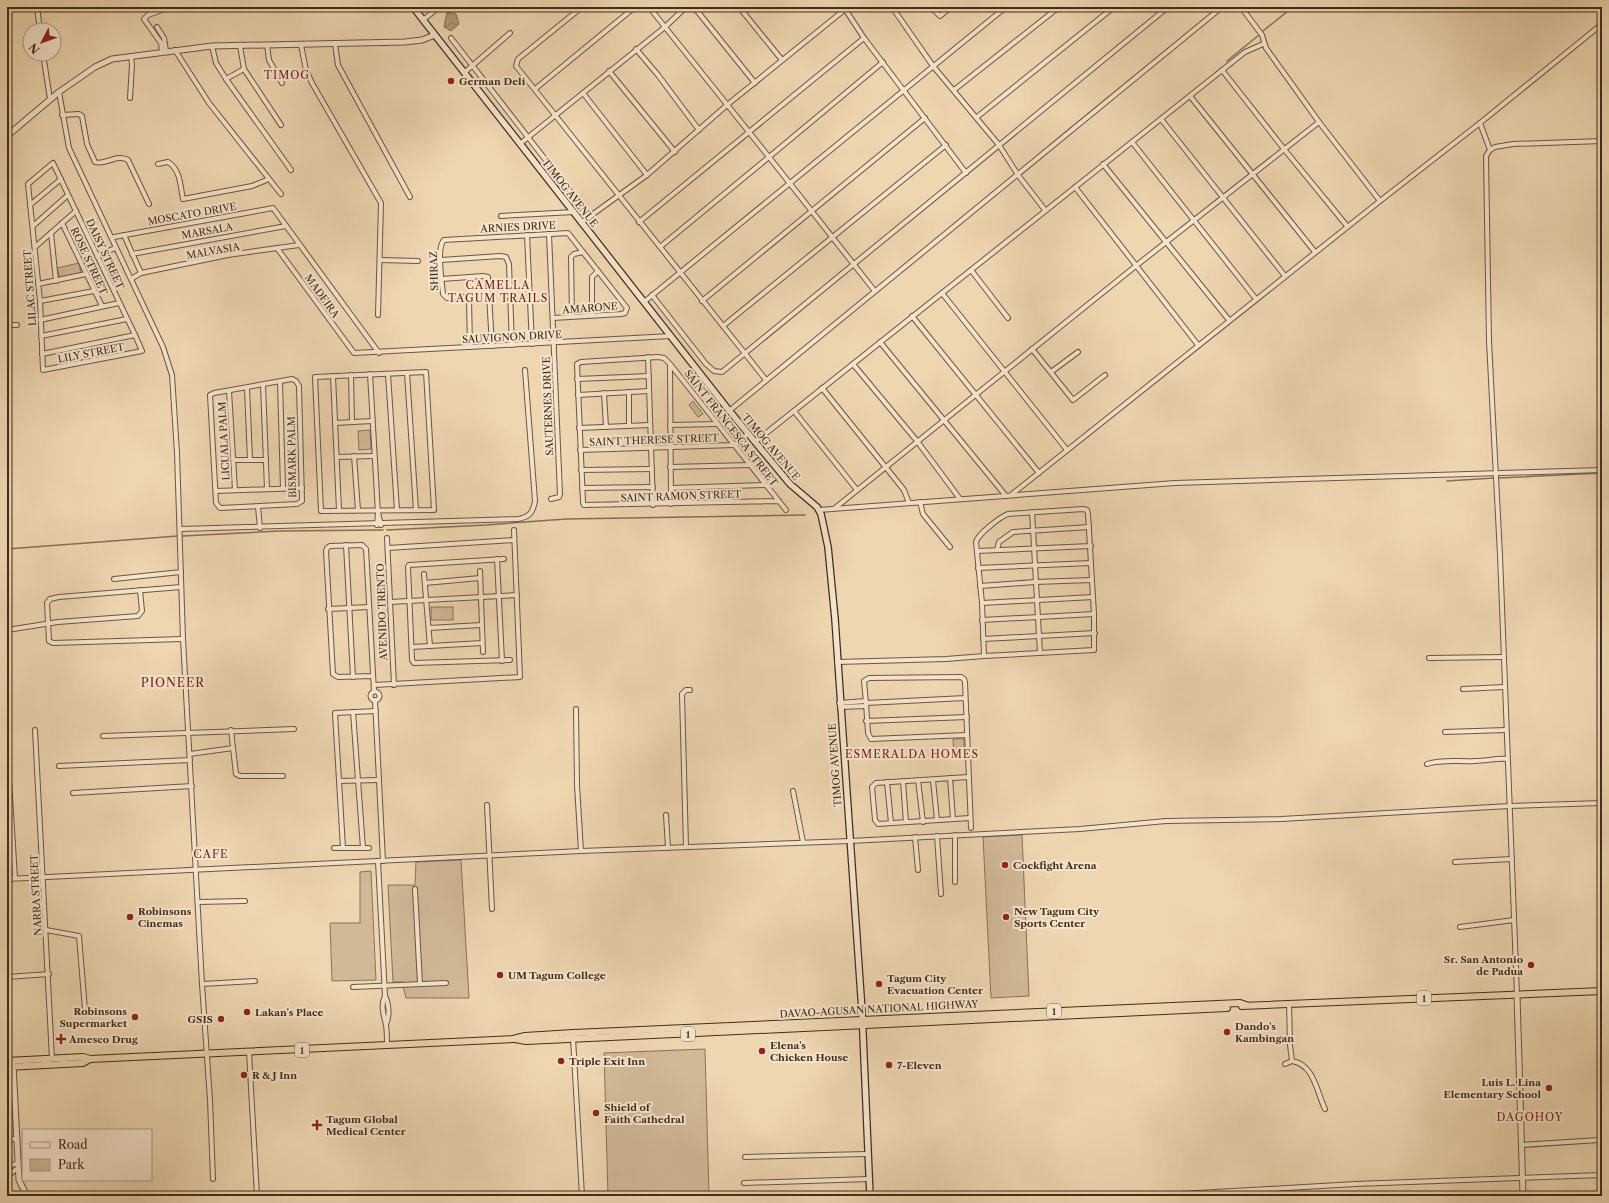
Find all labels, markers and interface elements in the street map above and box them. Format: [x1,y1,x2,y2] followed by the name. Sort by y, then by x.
[22,22,62,62] north arrow
[26,40,43,57] text: N
[264,68,310,82] district label: TIMOG
[459,75,526,88] place label: German Deli
[446,76,456,86] marker: German Deli
[539,156,601,230] street label: TIMOG AVENUE
[146,200,238,228] street label: MOSCATO DRIVE
[83,217,127,292] street label: DAISY STREET
[479,219,556,236] street label: ARNIES DRIVE
[180,220,234,242] street label: MARSALA
[68,225,111,297] street label: ROSE STREET
[185,240,241,262] street label: MALVASIA
[21,249,39,327] street label: LILAC STREET
[427,251,441,291] street label: SHIRAZ
[302,272,343,321] street label: MADEIRA
[448,278,548,305] district label: CAMELLA TAGUM TRAILS
[561,300,618,316] street label: AMARONE
[462,328,562,346] street label: SAUVIGNON DRIVE
[57,340,126,366] street label: LILY STREET
[540,356,556,456] street label: SAUTERNES DRIVE
[681,367,781,489] street label: SAINT FRANCESCA STREET
[215,401,233,481] street label: LICUALA PALM
[739,411,803,483] street label: TIMOG AVENUE
[285,416,299,498] street label: BISMARK PALM
[589,431,720,449] street label: SAINT THERESE STREET
[620,487,742,505] street label: SAINT RAMON STREET
[374,563,390,662] street label: AVENIDO TRENTO
[141,675,205,690] district label: PIONEER
[826,723,844,807] street label: TIMOG AVENUE
[845,747,979,761] district label: ESMERALDA HOMES
[193,847,229,861] district label: CAFE
[27,853,45,936] street label: NARRA STREET
[1013,859,1097,872] place label: Cockfight Arena
[1000,860,1010,870] marker: Cockfight Arena
[138,905,192,930] place label: Robinsons Cinemas
[1014,905,1100,930] place label: New Tagum City Sports Center
[125,912,135,922] marker: Robinsons Cinemas
[1001,912,1011,922] marker: New Tagum City Sports Center
[1444,953,1523,978] place label: Sr. San Antonio de Padua
[1526,960,1536,970] marker: Sr. San Antonio de Padua
[508,969,606,982] place label: UM Tagum College
[495,970,505,980] marker: UM Tagum College
[887,972,983,997] place label: Tagum City Evacuation Center
[874,979,884,989] marker: Tagum City Evacuation Center
[1417,991,1431,1005] road number: 1
[779,997,980,1021] street label: DAVAO-AGUSAN NATIONAL HIGHWAY
[1047,1004,1061,1018] road number: 1
[59,1005,127,1030] place label: Robinsons Supermarket
[255,1006,324,1019] place label: Lakan's Place
[242,1007,252,1017] marker: Lakan's Place
[130,1012,140,1022] marker: Robinsons Supermarket
[188,1013,213,1026] place label: GSIS
[216,1014,226,1024] marker: GSIS
[1235,1020,1294,1045] place label: Dando's Kambingan
[681,1027,695,1041] road number: 1
[1222,1027,1232,1037] marker: Dando's Kambingan
[68,1033,138,1046] place label: Amesco Drug
[56,1034,66,1044] marker: Amesco Drug
[770,1039,848,1064] place label: Elena's Chicken House
[295,1043,309,1057] road number: 1
[757,1046,767,1056] marker: Elena's Chicken House
[569,1055,645,1068] place label: Triple Exit Inn
[556,1056,566,1066] marker: Triple Exit Inn
[897,1059,942,1072] place label: 7-Eleven
[884,1060,894,1070] marker: 7-Eleven
[252,1069,297,1082] place label: R & J Inn
[239,1070,249,1080] marker: R & J Inn
[1443,1076,1541,1101] place label: Luis L. Lina Elementary School
[1544,1083,1554,1093] marker: Luis L. Lina Elementary School
[604,1101,685,1126] place label: Shield of Faith Cathedral
[591,1108,601,1118] marker: Shield of Faith Cathedral
[1496,1110,1564,1124] district label: DAGOHOY
[326,1113,406,1138] place label: Tagum Global Medical Center
[311,1119,323,1131] marker: Tagum Global Medical Center
[22,1129,152,1181] legend
[58,1137,88,1152] text: Road
[58,1157,85,1172] text: Park

